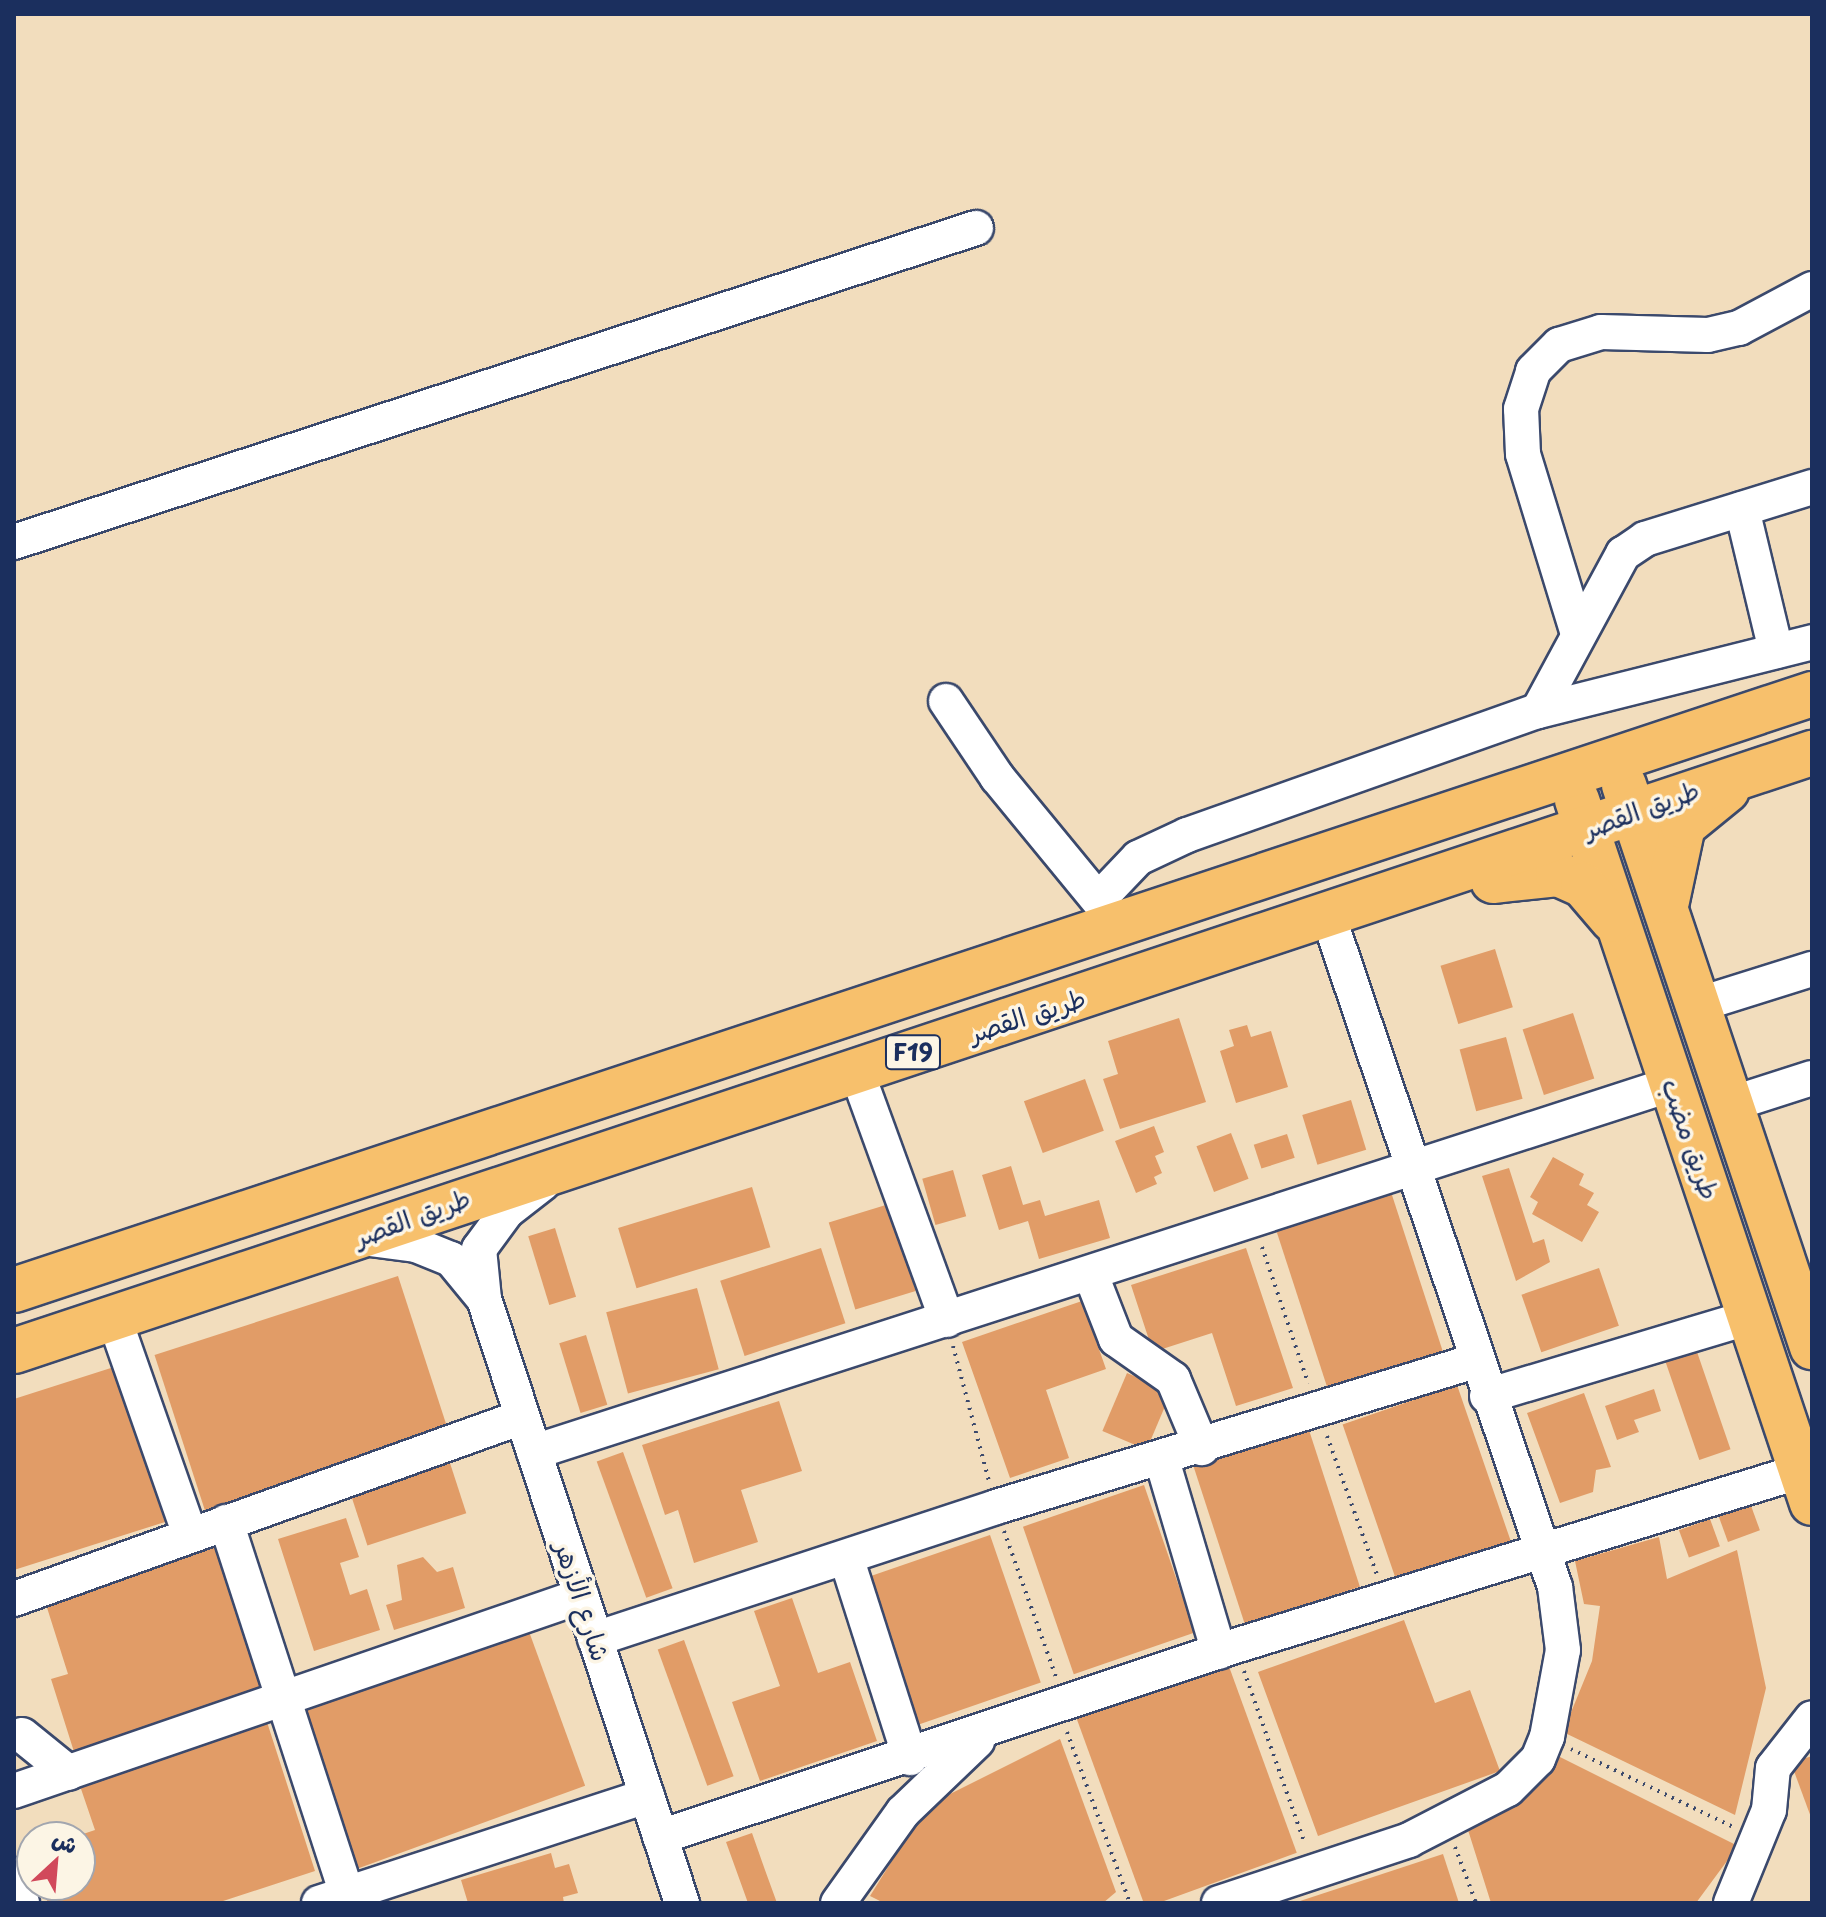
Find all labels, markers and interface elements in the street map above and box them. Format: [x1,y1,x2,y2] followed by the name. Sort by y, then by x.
[1579,774,1703,844] street label: طريق القصر
[965,981,1089,1049] street label: طريق القصر
[883,1032,943,1072] road number: F19
[1656,1074,1726,1204] street label: طريق مضب
[350,1182,474,1252] street label: طريق القصر
[549,1537,617,1665] street label: شارع الأزهر
[16,1821,96,1901] north arrow
[48,1821,84,1861] text: ش

